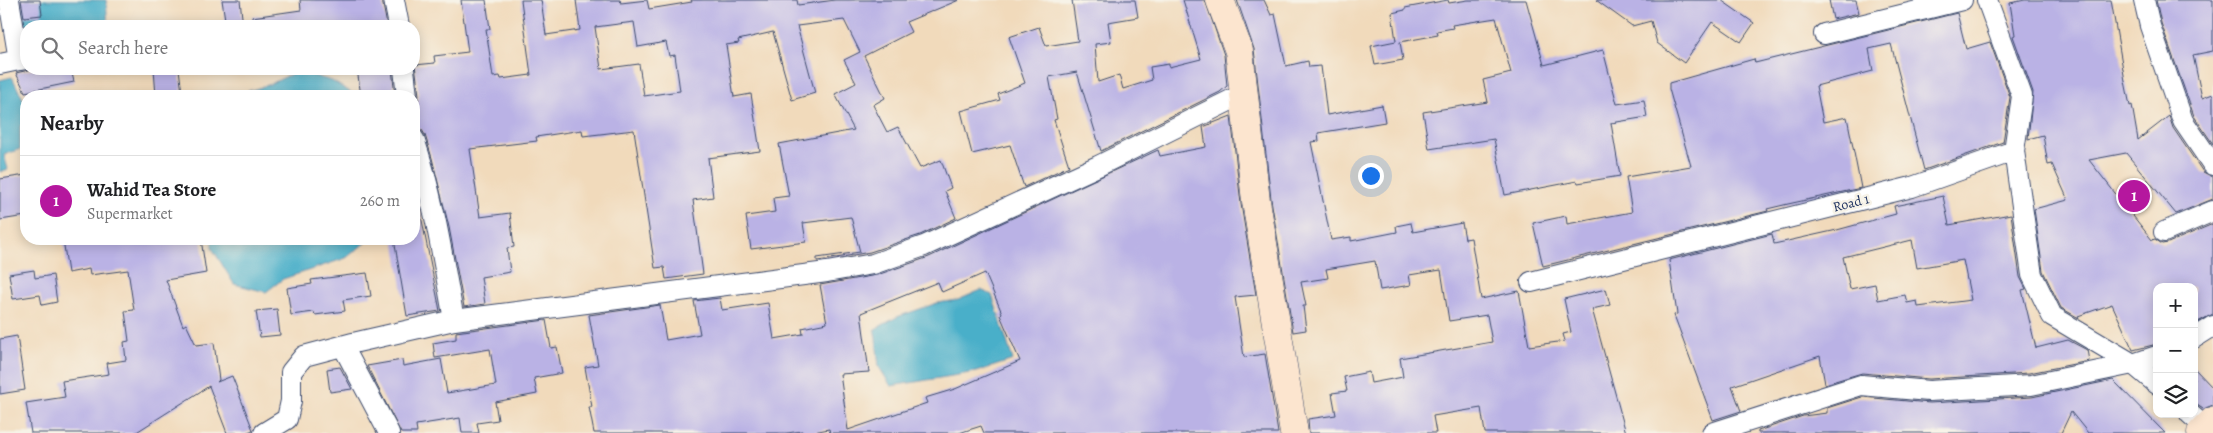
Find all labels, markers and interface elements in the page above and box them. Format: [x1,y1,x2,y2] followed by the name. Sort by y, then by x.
[20,20,420,75] search box
[38,34,66,62] icon: search
[78,35,168,61] text: Search here
[40,109,103,137] text: Nearby
[1358,163,1384,189] your location
[87,177,216,203] text: Wahid Tea Store
[2118,177,2150,215] pin: 1
[1831,189,1871,217] street label: Road 1
[53,190,59,212] text: 1
[360,190,400,212] text: 260 m
[87,203,173,225] text: Supermarket
[2153,283,2198,418] map controls
[2153,283,2198,328] button: +
[2153,328,2198,373] button: −
[2153,373,2198,418] button: layers

